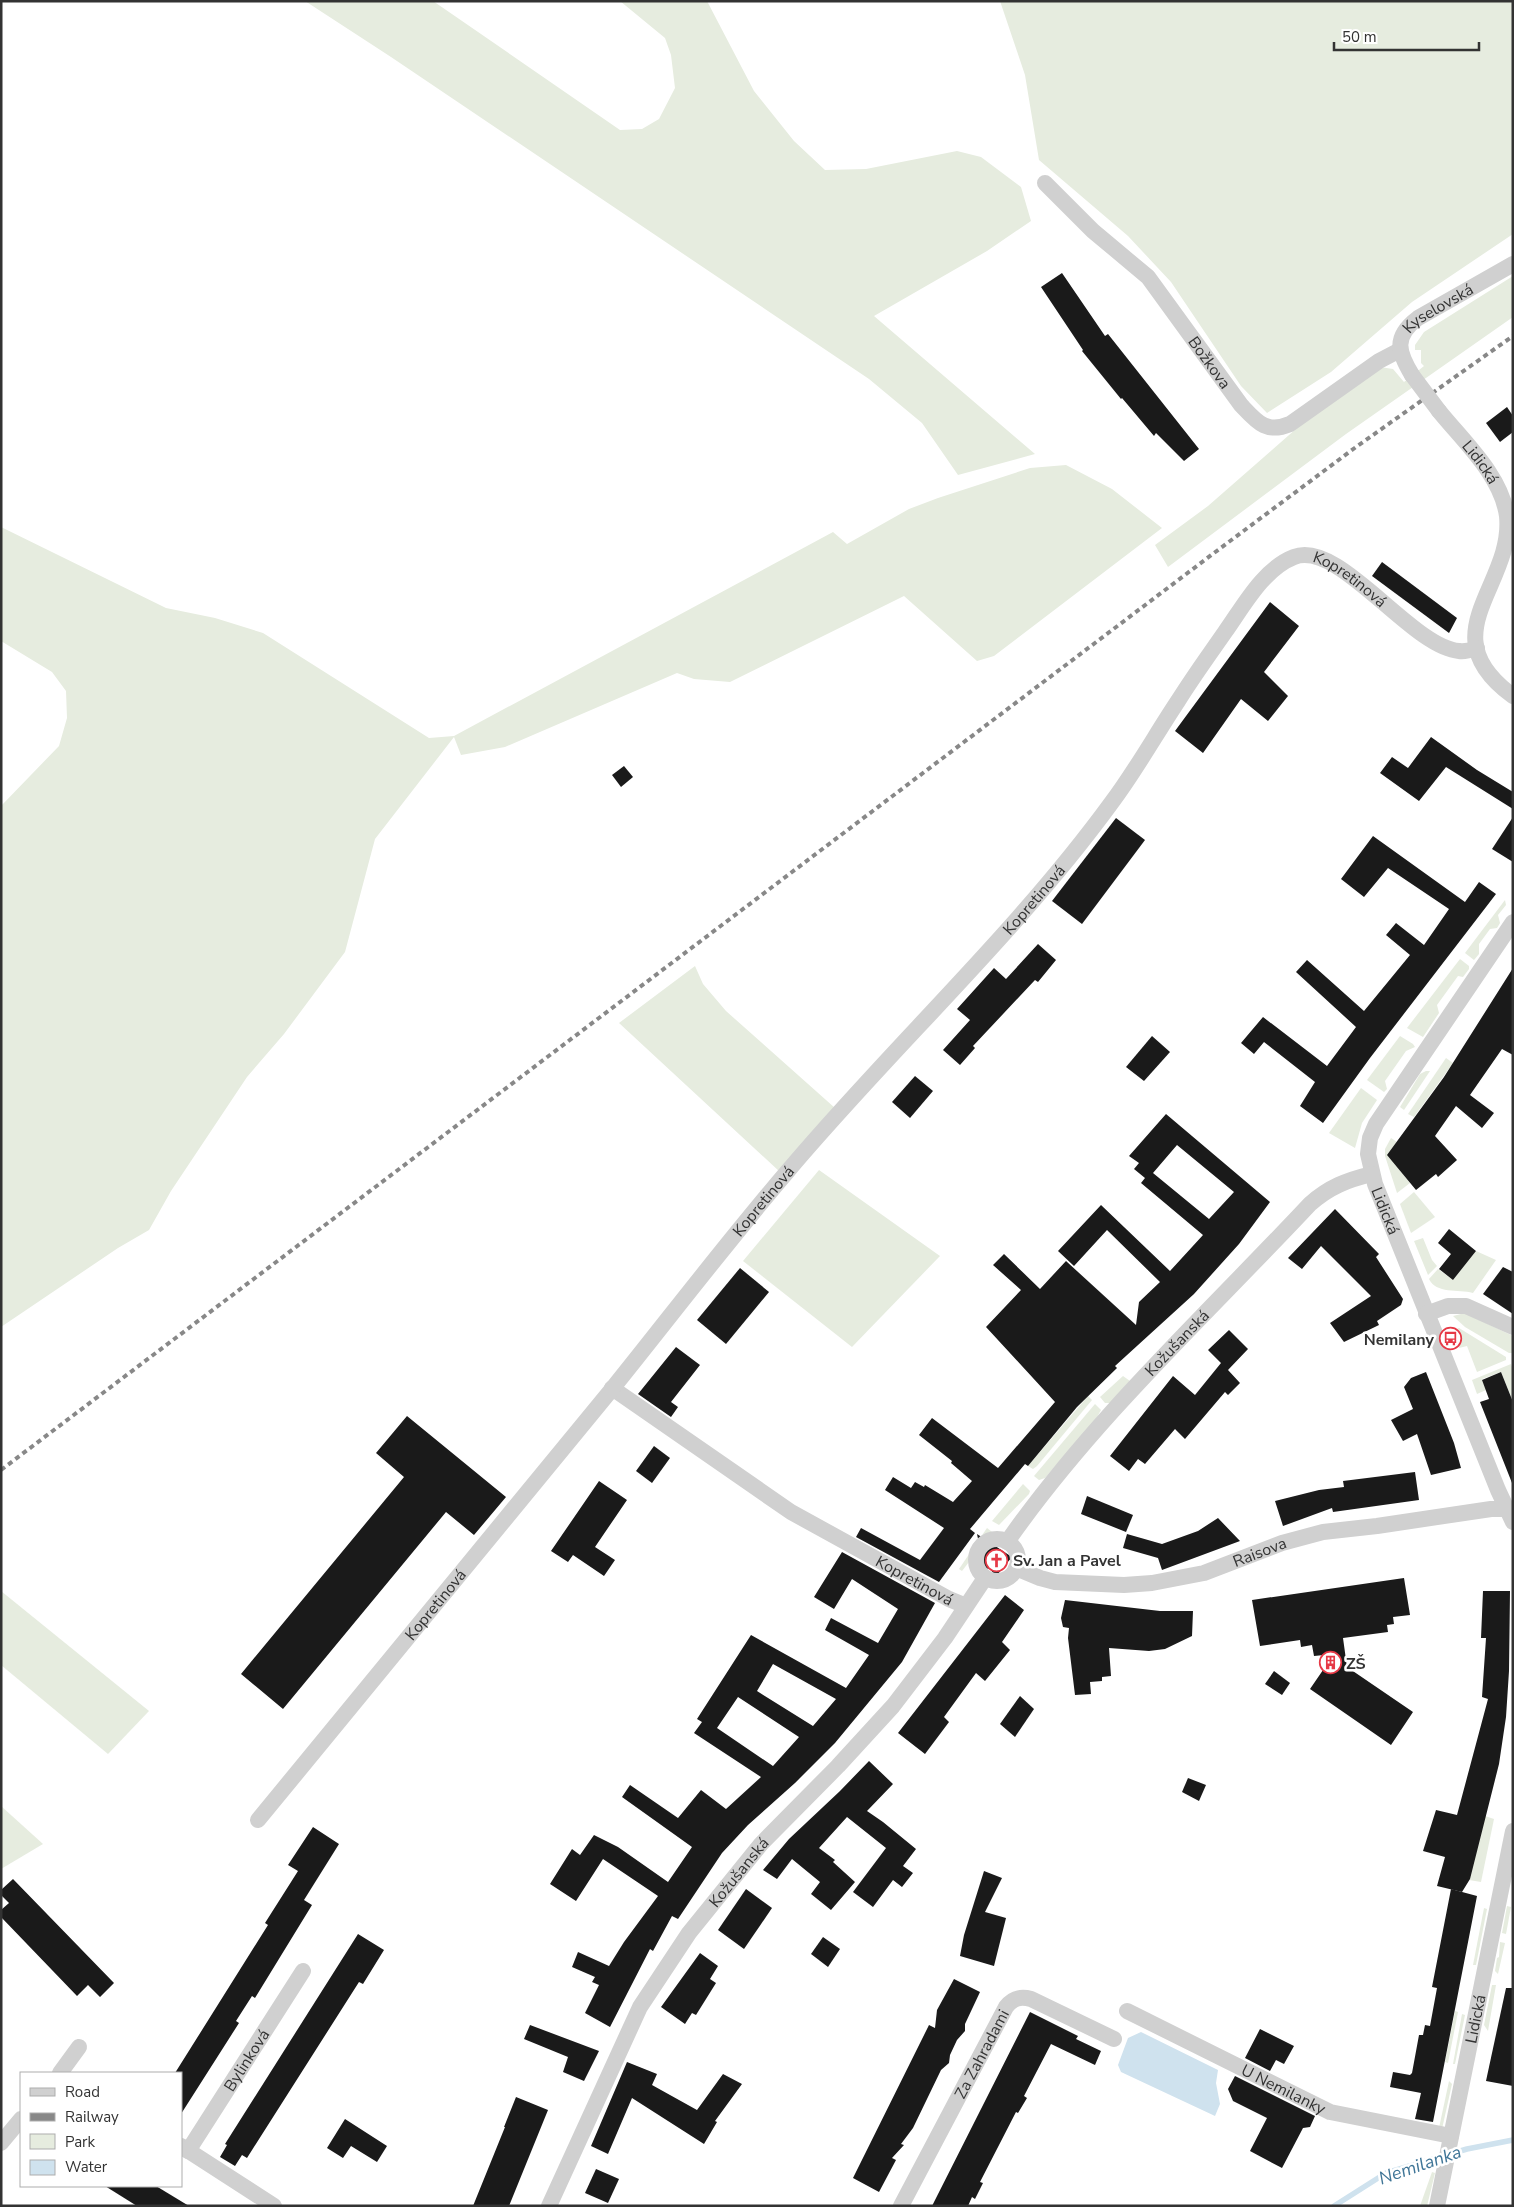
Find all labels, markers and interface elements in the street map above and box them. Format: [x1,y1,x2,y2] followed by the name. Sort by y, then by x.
[1334,20,1479,52] scale bar
[1342,27,1377,47] text: 50 m
[1398,279,1478,338] street label: Kyselovská
[1183,332,1236,394] street label: Božkova
[1457,436,1504,488] street label: Lidická
[1310,546,1391,613] street label: Kopretinová
[998,861,1071,940] street label: Kopretinová
[728,1161,800,1241] street label: Kopretinová
[1365,1184,1404,1238] street label: Lidická
[1140,1305,1214,1381] street label: Kožušanská
[1438,1327,1462,1351] bus stop icon: Nemilany
[1364,1329,1435,1351] place label: Nemilany
[1230,1532,1290,1573] street label: Raisova
[985,1548,1009,1572] church icon: Sv. Jan a Pavel
[1013,1550,1121,1572] place label: Sv. Jan a Pavel
[871,1551,957,1611] street label: Kopretinová
[400,1565,472,1645] street label: Kopretinová
[1318,1651,1342,1675] building icon: ZŠ
[1346,1653,1366,1675] place label: ZŠ
[704,1833,774,1912] street label: Kožušanská
[1460,1993,1492,2045] street label: Lidická
[950,2006,1015,2103] street label: Za Zahradami
[219,2025,275,2096] street label: Bylinková
[1237,2060,1330,2121] street label: U Nemilanky
[20,2072,182,2187] legend
[65,2082,100,2102] text: Road
[65,2107,119,2127] text: Railway
[65,2132,95,2152] text: Park
[1375,2140,1465,2190] water label: Nemilanka
[65,2157,108,2177] text: Water

